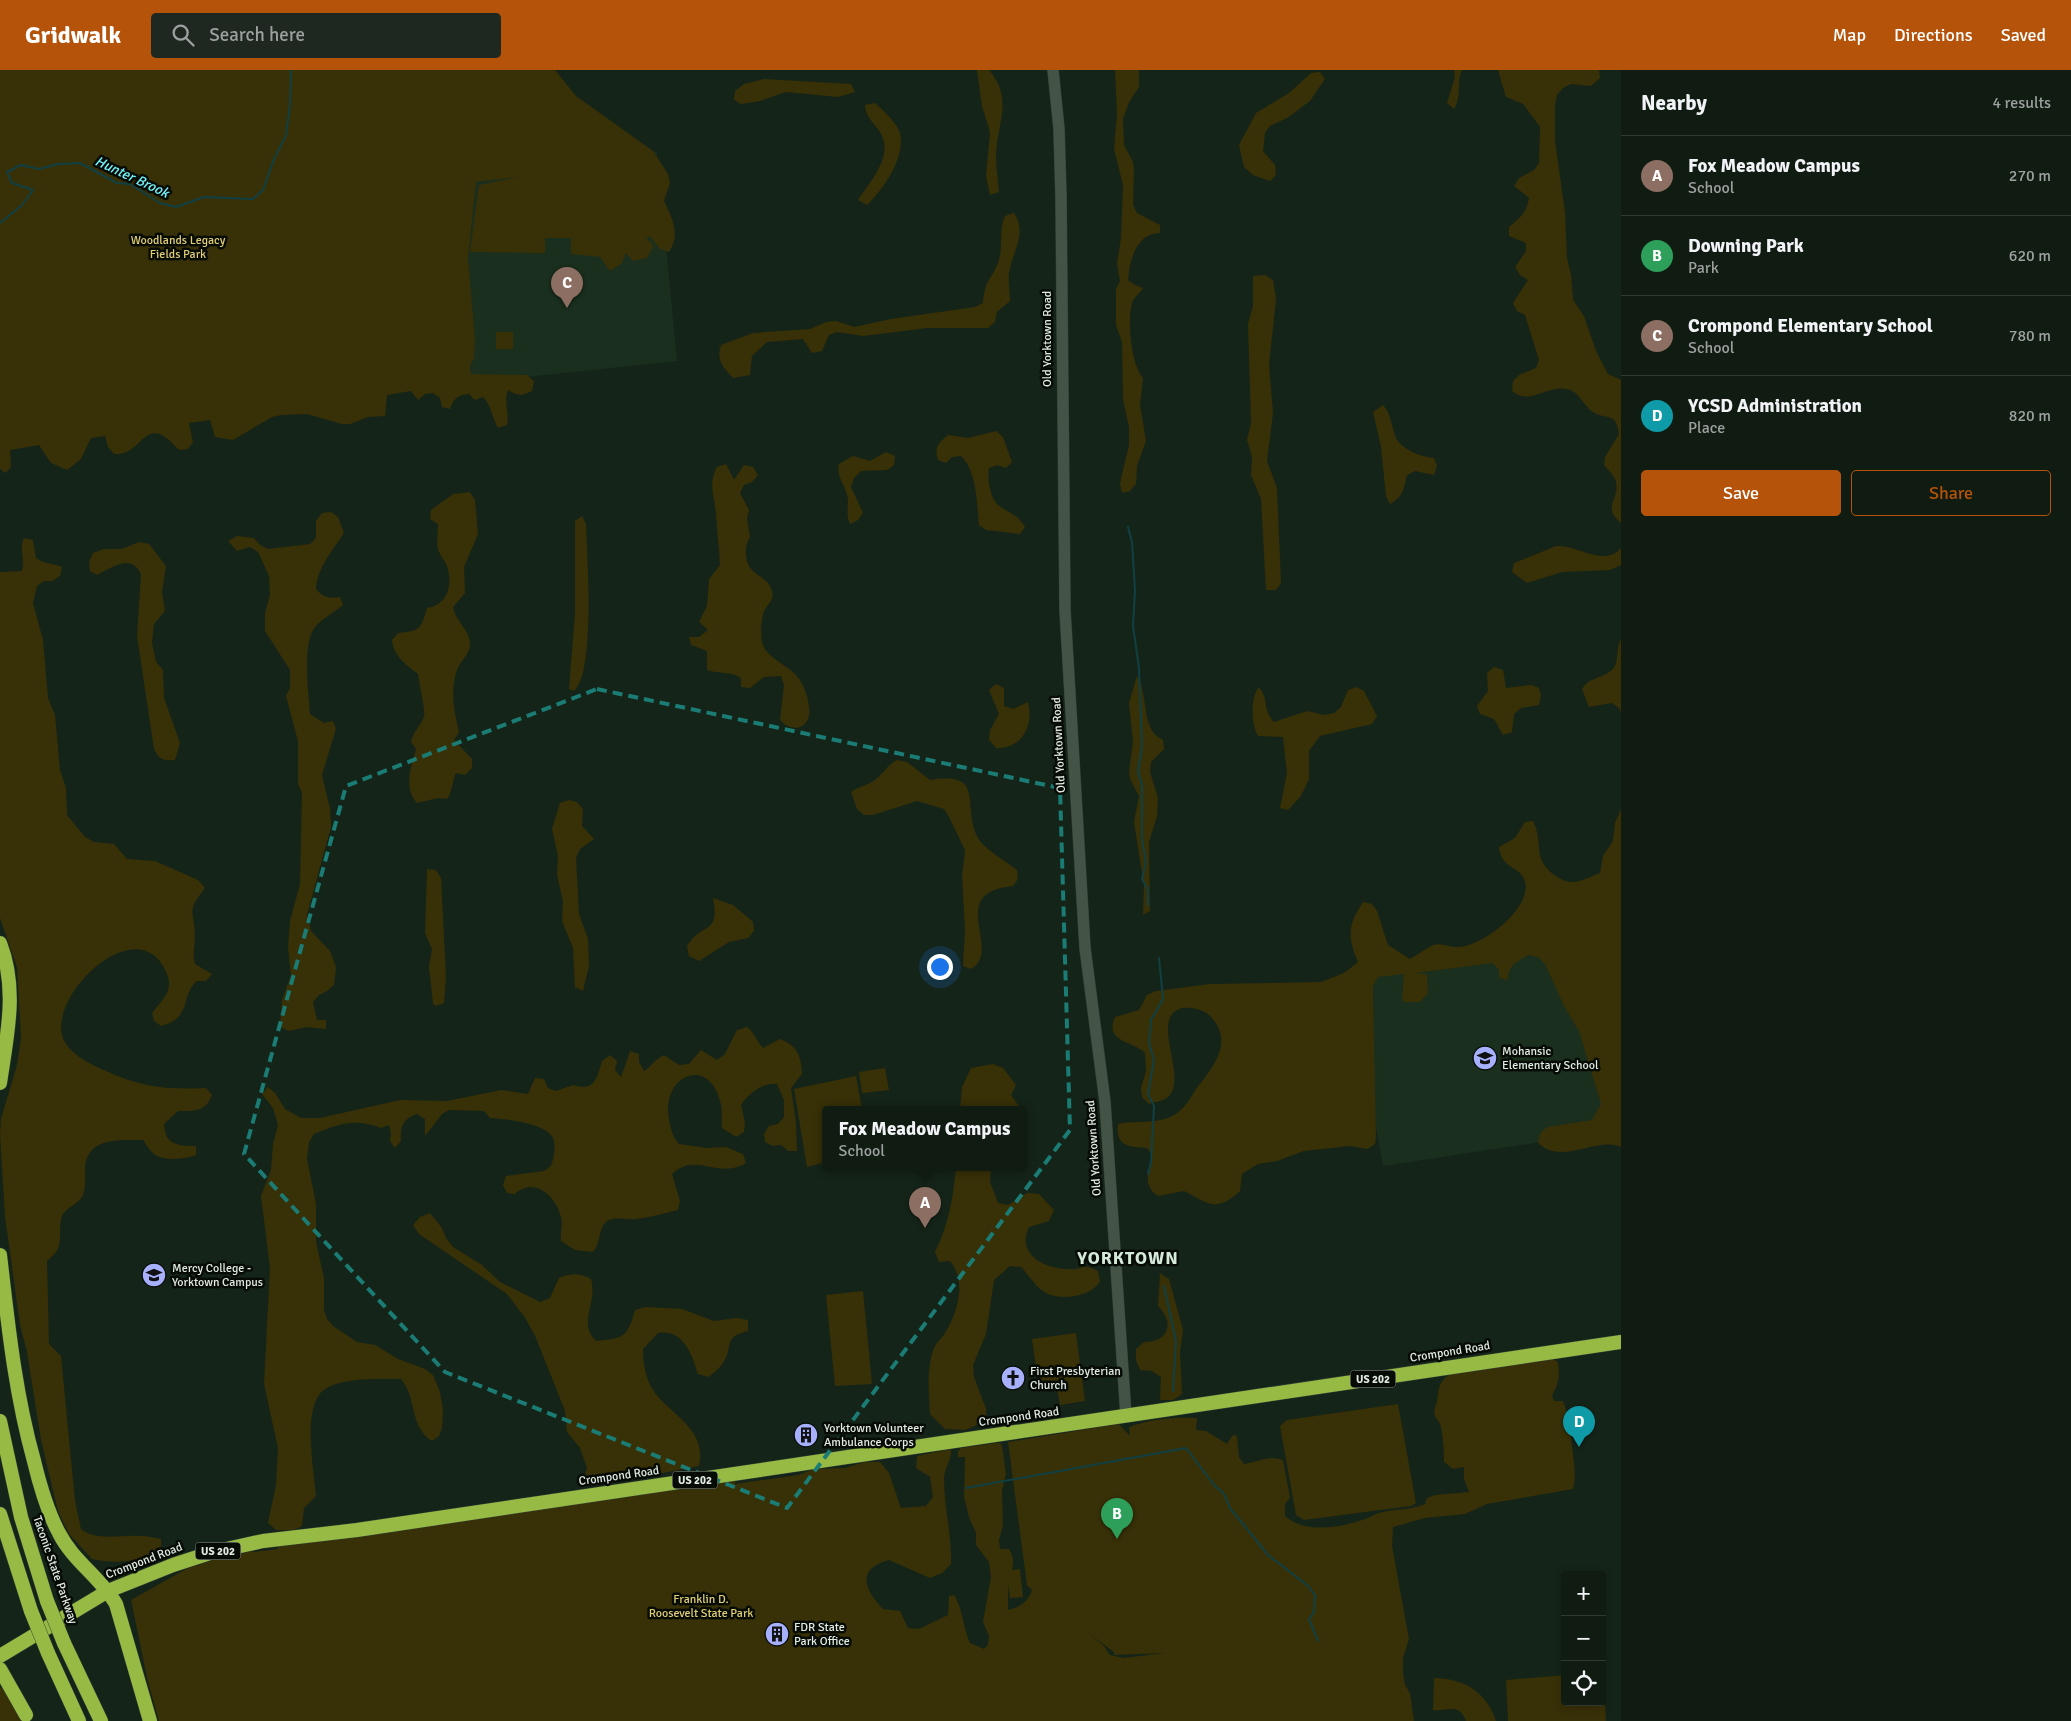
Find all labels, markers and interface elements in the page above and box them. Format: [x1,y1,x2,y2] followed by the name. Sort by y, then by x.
[151,13,501,58] search box
[25,20,121,50] text: Gridwalk
[169,21,197,49] icon: search
[209,23,305,47] text: Search here
[1833,24,1866,46] text: Map
[1894,24,1973,46] text: Directions
[2001,24,2046,46] text: Saved
[1641,90,1707,116] text: Nearby
[1992,93,2051,113] text: 4 results
[92,153,173,202] water label: Hunter Brook
[1688,154,1860,178] text: Fox Meadow Campus
[1652,166,1662,186] text: A
[2009,166,2051,186] text: 270 m
[1688,178,1734,198] text: School
[131,233,226,262] park label: Woodlands Legacy Fields Park
[1688,234,1804,258] text: Downing Park
[1652,246,1662,266] text: B
[2009,246,2051,266] text: 620 m
[1688,258,1719,278] text: Park
[551,267,583,308] pin: C
[1040,291,1055,387] street label: Old Yorktown Road
[1688,314,1933,338] text: Crompond Elementary School
[1652,326,1662,346] text: C
[2009,326,2051,346] text: 780 m
[1688,338,1734,358] text: School
[1688,394,1862,418] text: YCSD Administration
[1652,406,1662,426] text: D
[2009,406,2051,426] text: 820 m
[1688,418,1725,438] text: Place
[1641,470,1841,516] button: Save
[1851,470,2051,516] button: Share
[1049,697,1069,793] street label: Old Yorktown Road
[927,954,953,980] your location
[1502,1044,1599,1073] place label: Mohansic Elementary School
[1472,1045,1498,1071] school or university icon: Mohansic Elementary School
[1083,1100,1105,1196] street label: Old Yorktown Road
[822,1106,1027,1171] popup
[839,1117,1010,1141] text: Fox Meadow Campus
[839,1141,885,1161] text: School
[909,1187,941,1228] pin: A
[1076,1247,1179,1269] district label: YORKTOWN
[172,1261,263,1290] place label: Mercy College - Yorktown Campus
[141,1262,167,1288] school or university icon: Mercy College - Yorktown Campus
[1409,1338,1491,1366] street label: Crompond Road
[1030,1364,1121,1393] place label: First Presbyterian Church
[1000,1365,1026,1391] church icon: First Presbyterian Church
[1350,1370,1396,1388] road number: US 202
[978,1404,1060,1430] street label: Crompond Road
[1563,1406,1595,1447] pin: D
[824,1421,924,1450] place label: Yorktown Volunteer Ambulance Corps
[793,1422,819,1448] building icon: Yorktown Volunteer Ambulance Corps
[578,1463,660,1489] street label: Crompond Road
[672,1472,718,1488] road number: US 202
[1101,1498,1133,1539] pin: B
[29,1514,81,1627] street label: Taconic State Parkway
[103,1539,185,1583] street label: Crompond Road
[196,1542,240,1560] road number: US 202
[1561,1571,1606,1706] map controls
[1561,1571,1606,1616] button: +
[649,1592,753,1621] park label: Franklin D. Roosevelt State Park
[1561,1616,1606,1661] button: −
[794,1620,850,1649] place label: FDR State Park Office
[764,1621,790,1647] building icon: FDR State Park Office
[1561,1661,1606,1706] button: locate

